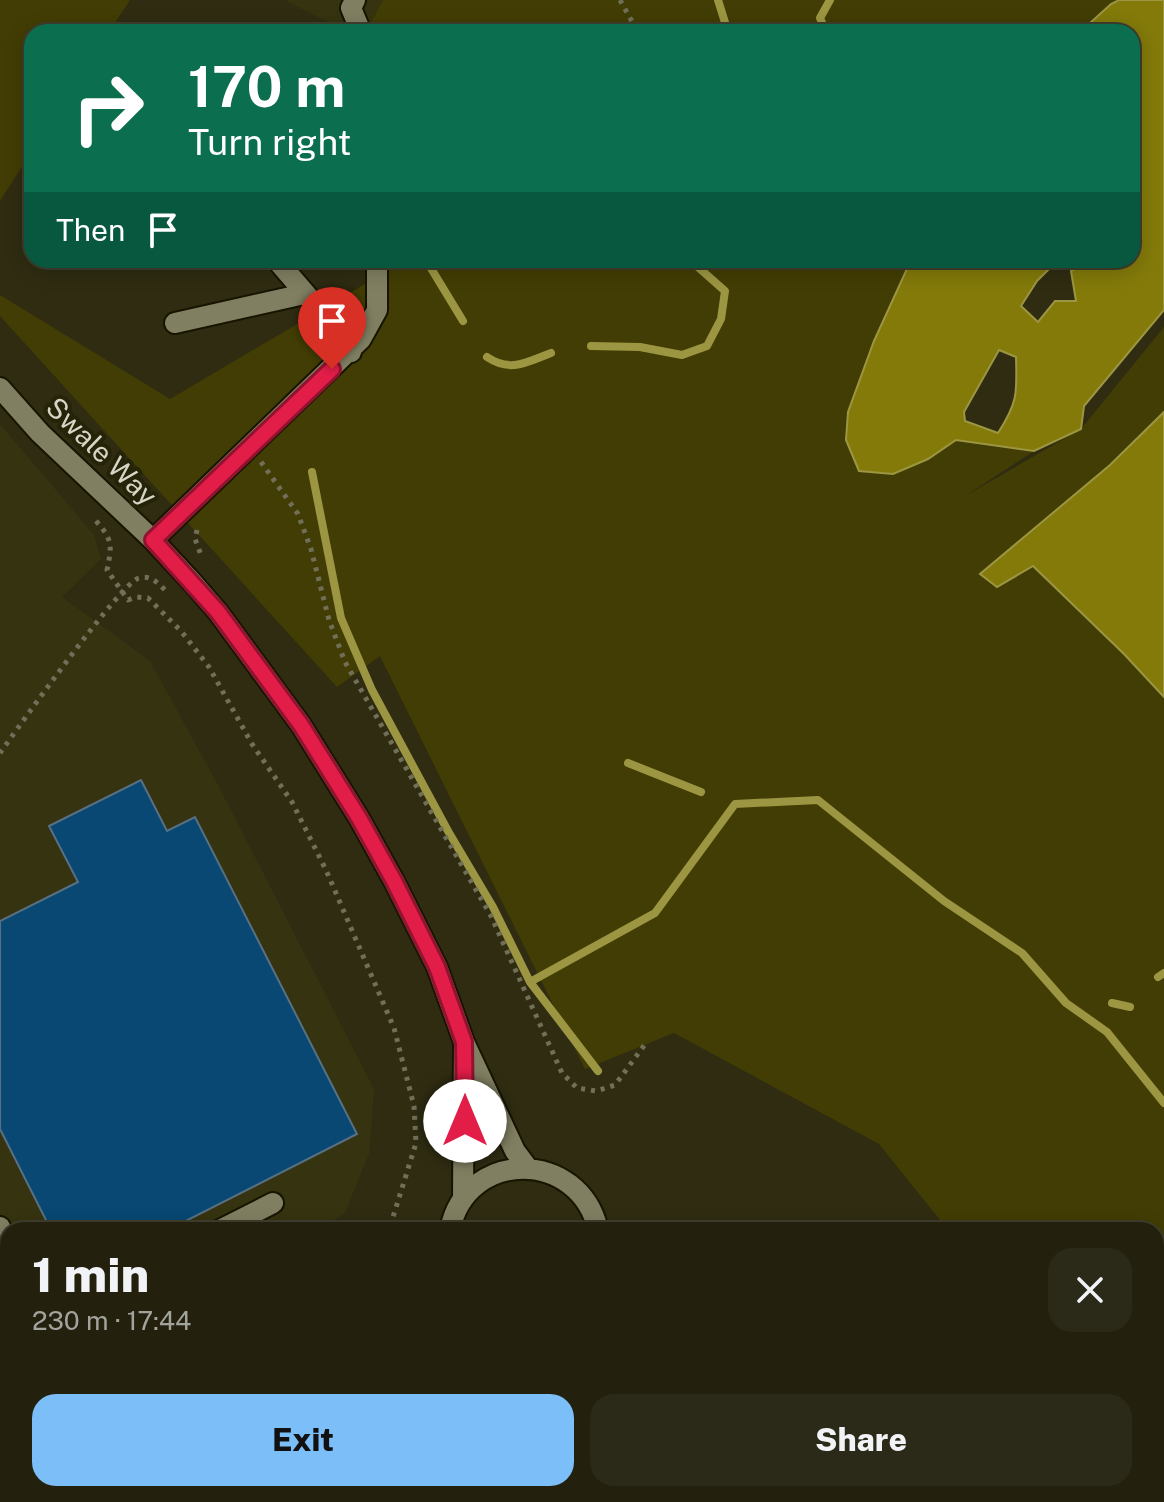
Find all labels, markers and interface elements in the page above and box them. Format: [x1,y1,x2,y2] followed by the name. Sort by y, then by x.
[188,54,345,120] text: 170 m
[56,56,160,160] icon: right
[188,121,351,163] text: Turn right
[141,208,185,252] icon: arrive
[56,212,125,248] text: Then
[298,287,366,369] pin
[310,299,354,343] icon: arrive
[40,390,164,512] street label: Swale Way
[423,1079,507,1163] position arrow
[32,1246,149,1303] text: 1 min
[1048,1248,1132,1332] button: close
[32,1305,191,1336] text: 230 m · 17:44
[32,1394,574,1486] button: Exit
[590,1394,1132,1486] button: Share

